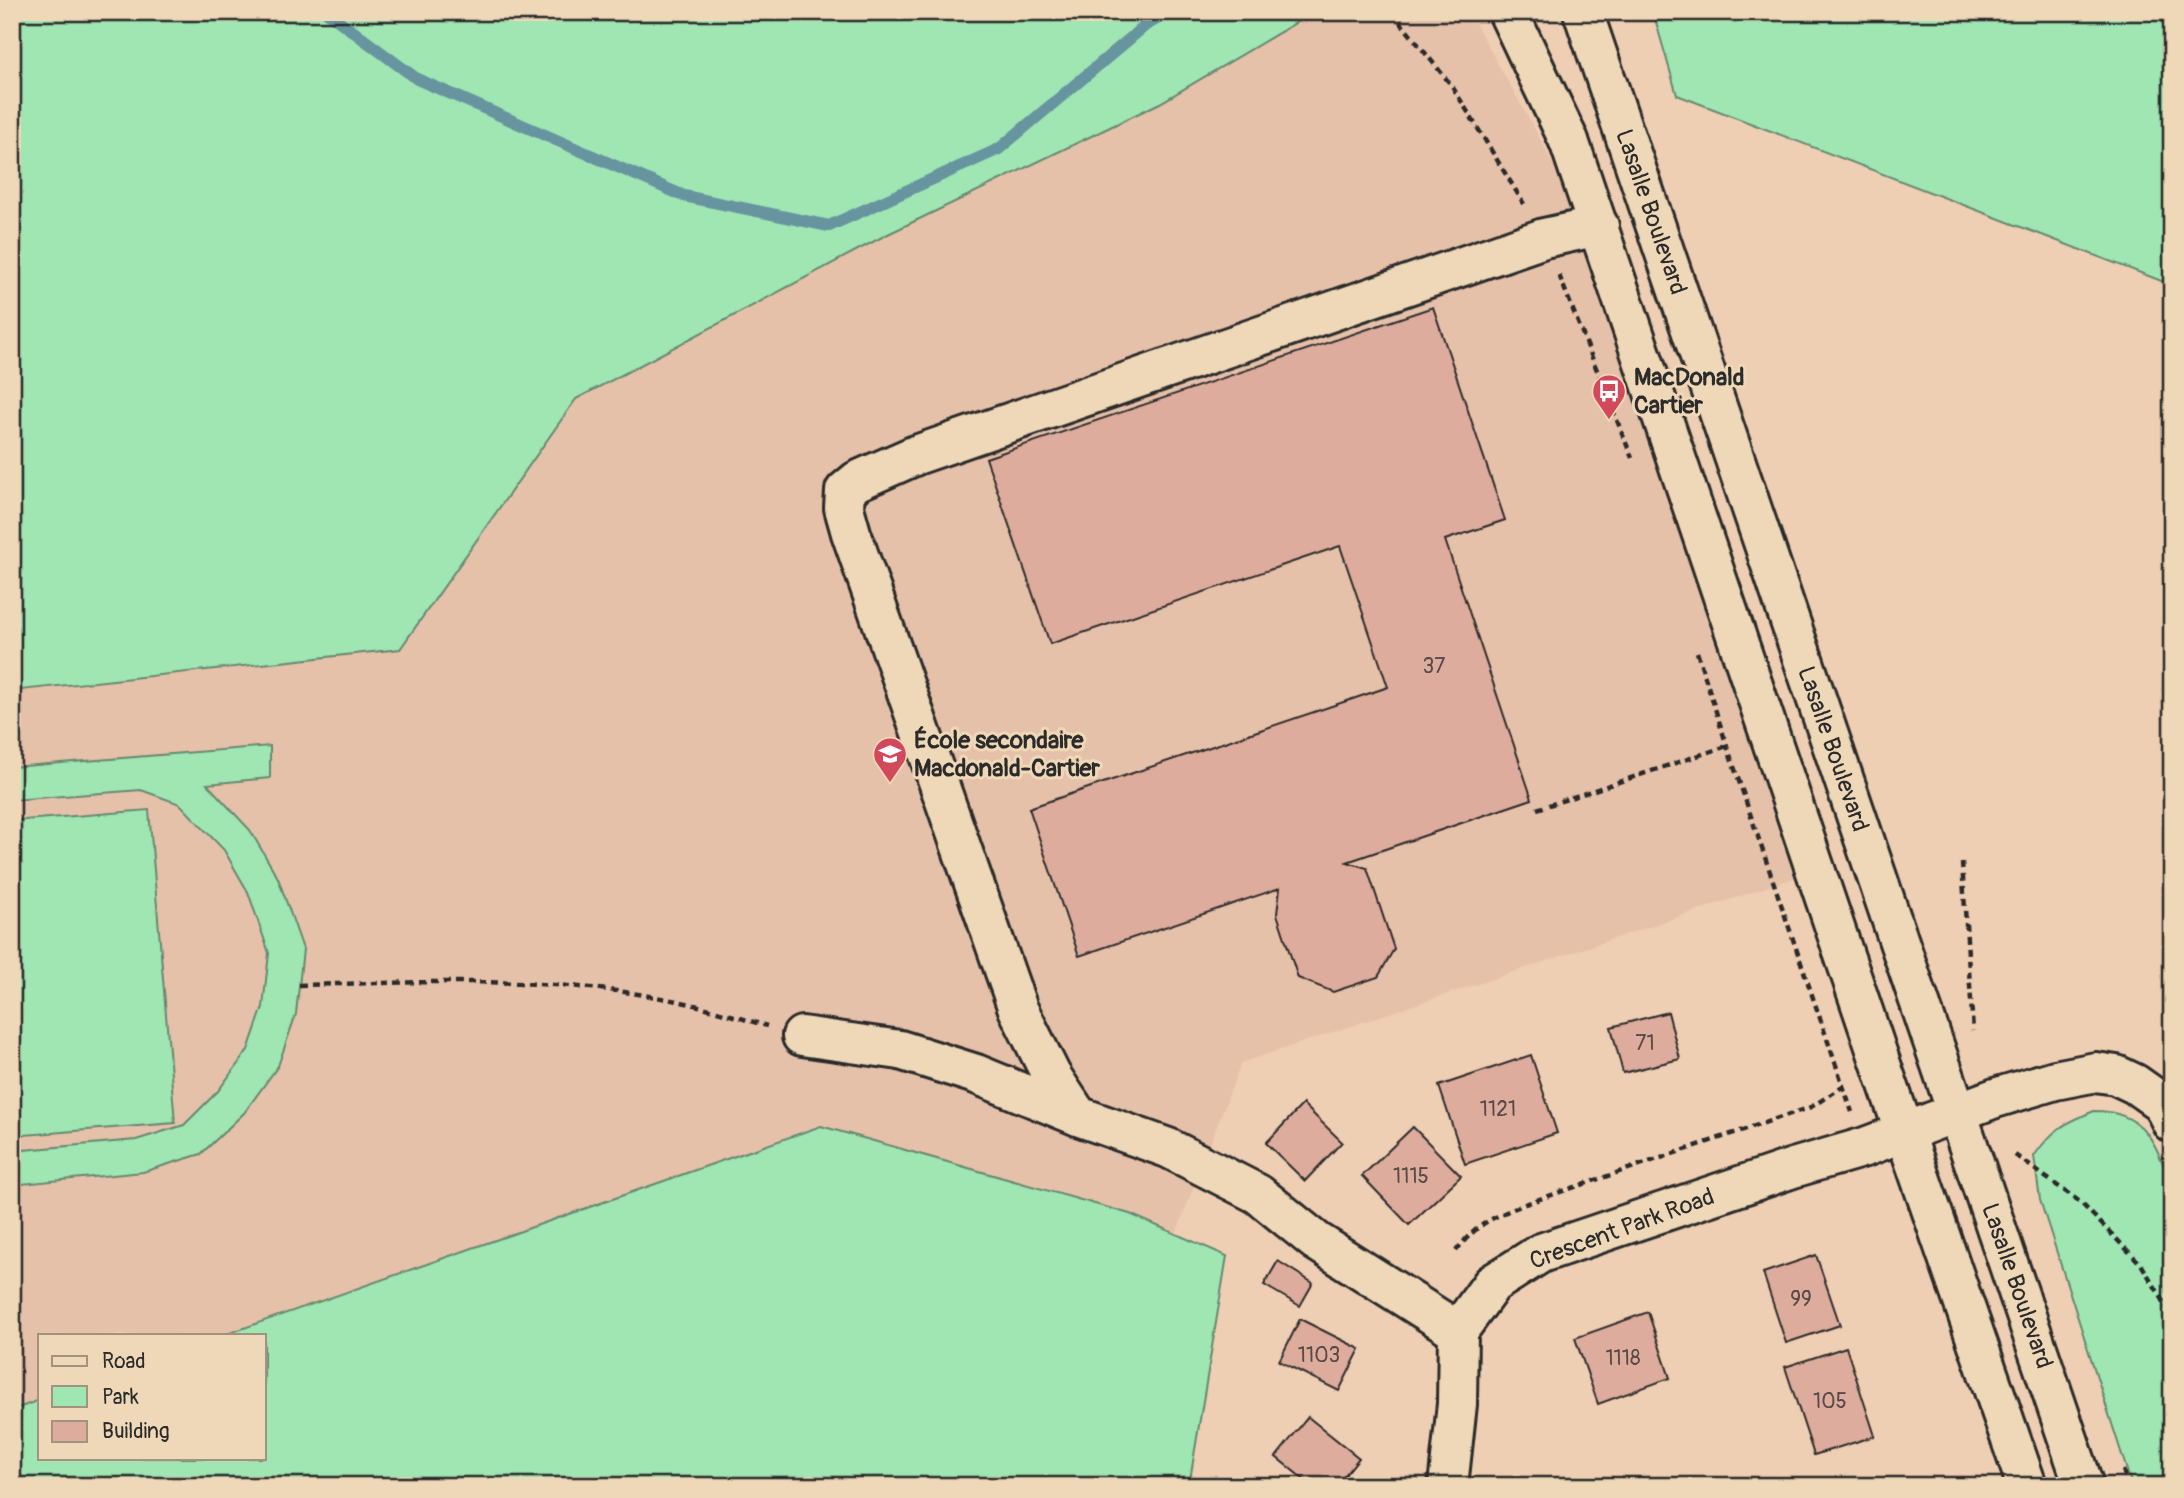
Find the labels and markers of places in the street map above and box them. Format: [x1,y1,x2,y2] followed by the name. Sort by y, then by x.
[1634,363,1745,420] place label: MacDonald Cartier
[1590,372,1628,421] bus stop icon: MacDonald Cartier
[914,726,1100,783] place label: École secondaire Macdonald-Cartier
[871,735,909,784] school or university icon: École secondaire Macdonald-Cartier

